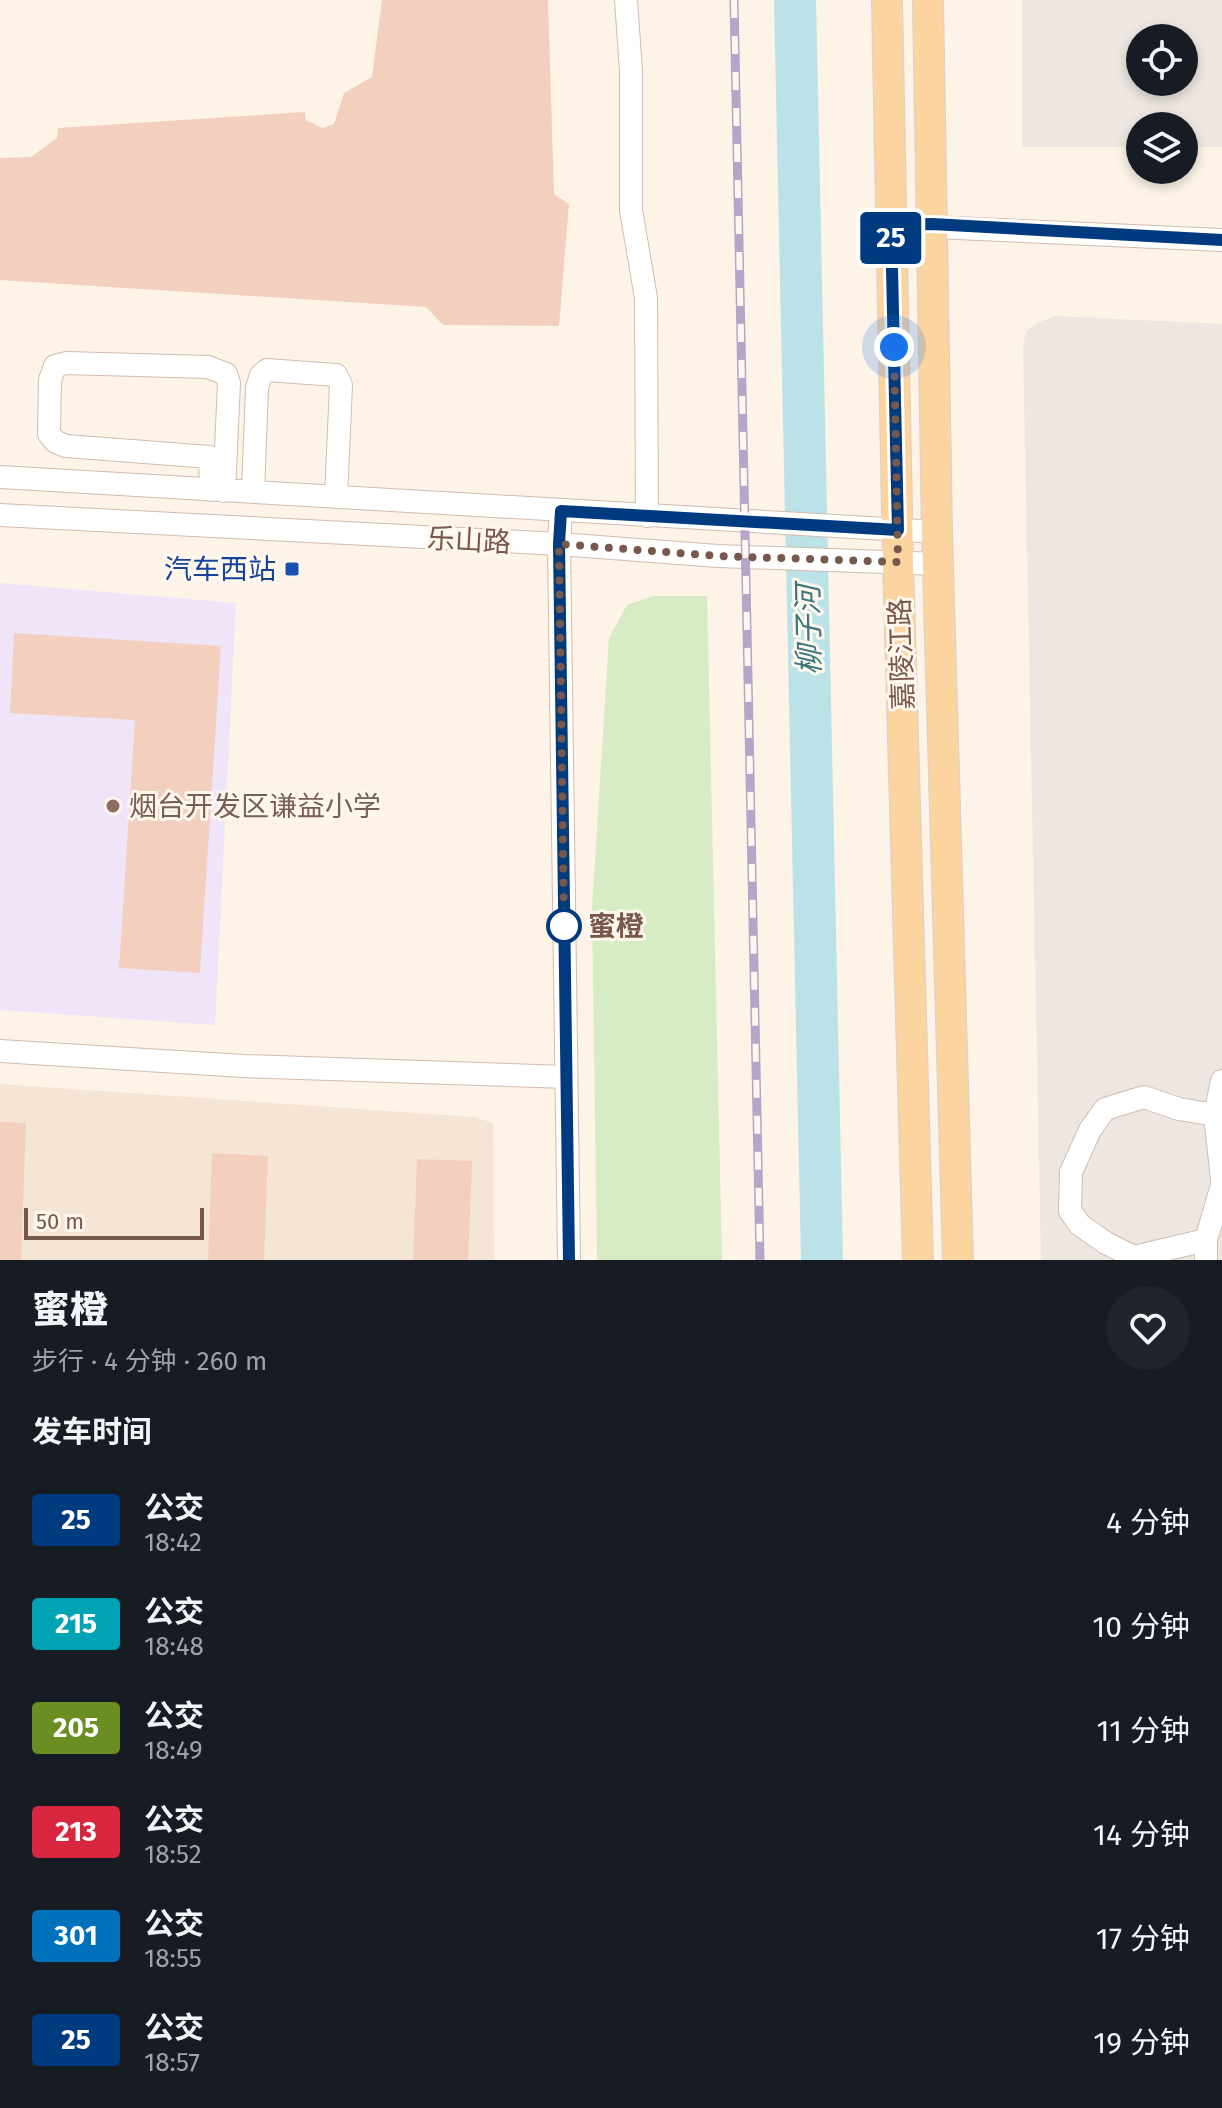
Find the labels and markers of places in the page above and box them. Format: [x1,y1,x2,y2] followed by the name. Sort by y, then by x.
[164,553,276,586] place label: 汽车西站
[283,560,301,578] marker: 汽车西站
[129,790,381,823] place label: 烟台开发区谦益小学
[104,797,122,815] marker: 烟台开发区谦益小学
[547,909,581,943] marker: 蜜橙
[588,910,644,943] place label: 蜜橙

